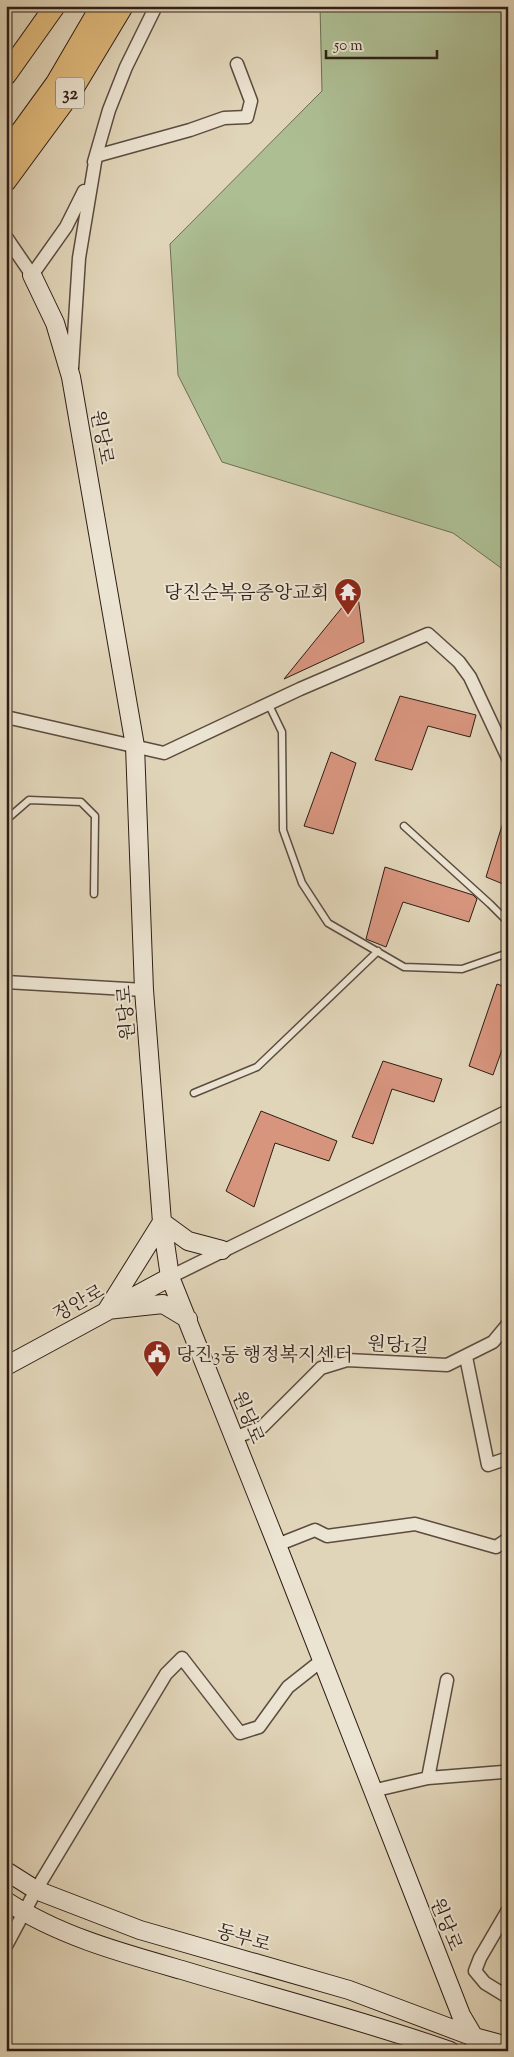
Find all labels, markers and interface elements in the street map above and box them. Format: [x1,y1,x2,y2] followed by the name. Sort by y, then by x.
[326,28,438,60] scale bar
[333,36,363,57] text: 50 m
[56,78,84,109] road number: 32
[82,408,119,467] street label: 원당로
[333,577,363,616] temple icon: 당진순복음중앙교회
[164,581,329,608] place label: 당진순복음중앙교회
[112,984,143,1041] street label: 원당로
[49,1279,110,1329] street label: 정안로
[366,1331,429,1362] street label: 원당1길
[142,1339,172,1378] public building icon: 당진3동 행정복지센터
[176,1343,353,1370] place label: 당진3동 행정복지센터
[224,1387,270,1449] street label: 원당로
[422,1894,468,1956] street label: 원당로
[213,1919,273,1960] street label: 동부로

